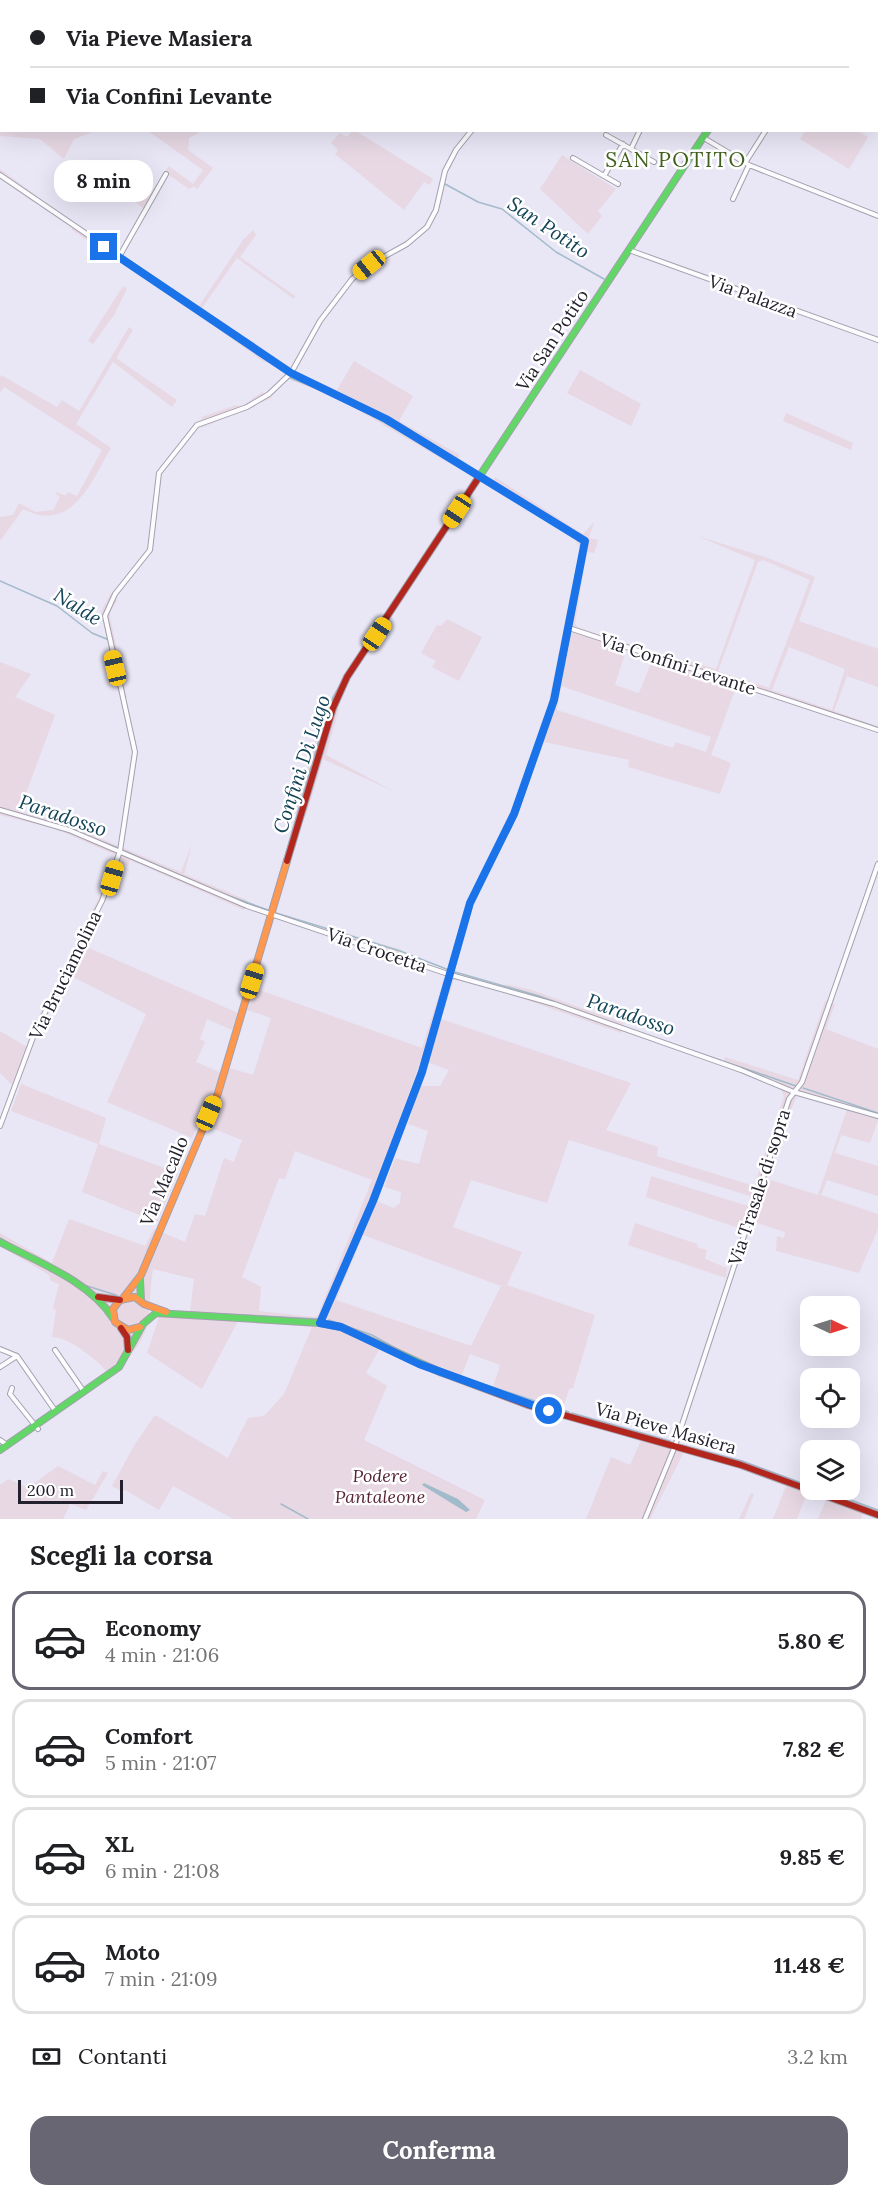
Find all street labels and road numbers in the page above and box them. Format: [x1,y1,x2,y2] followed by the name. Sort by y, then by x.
[705,269,800,323] street label: Via Palazza
[510,285,593,396] street label: Via San Potito
[596,628,759,700] street label: Via Confini Levante
[23,907,106,1044] street label: Via Bruciamolina
[323,922,430,978] street label: Via Crocetta
[723,1106,795,1269] street label: Via Trasale di sopra
[134,1133,193,1230] street label: Via Macallo
[592,1397,739,1459] street label: Via Pieve Masiera

